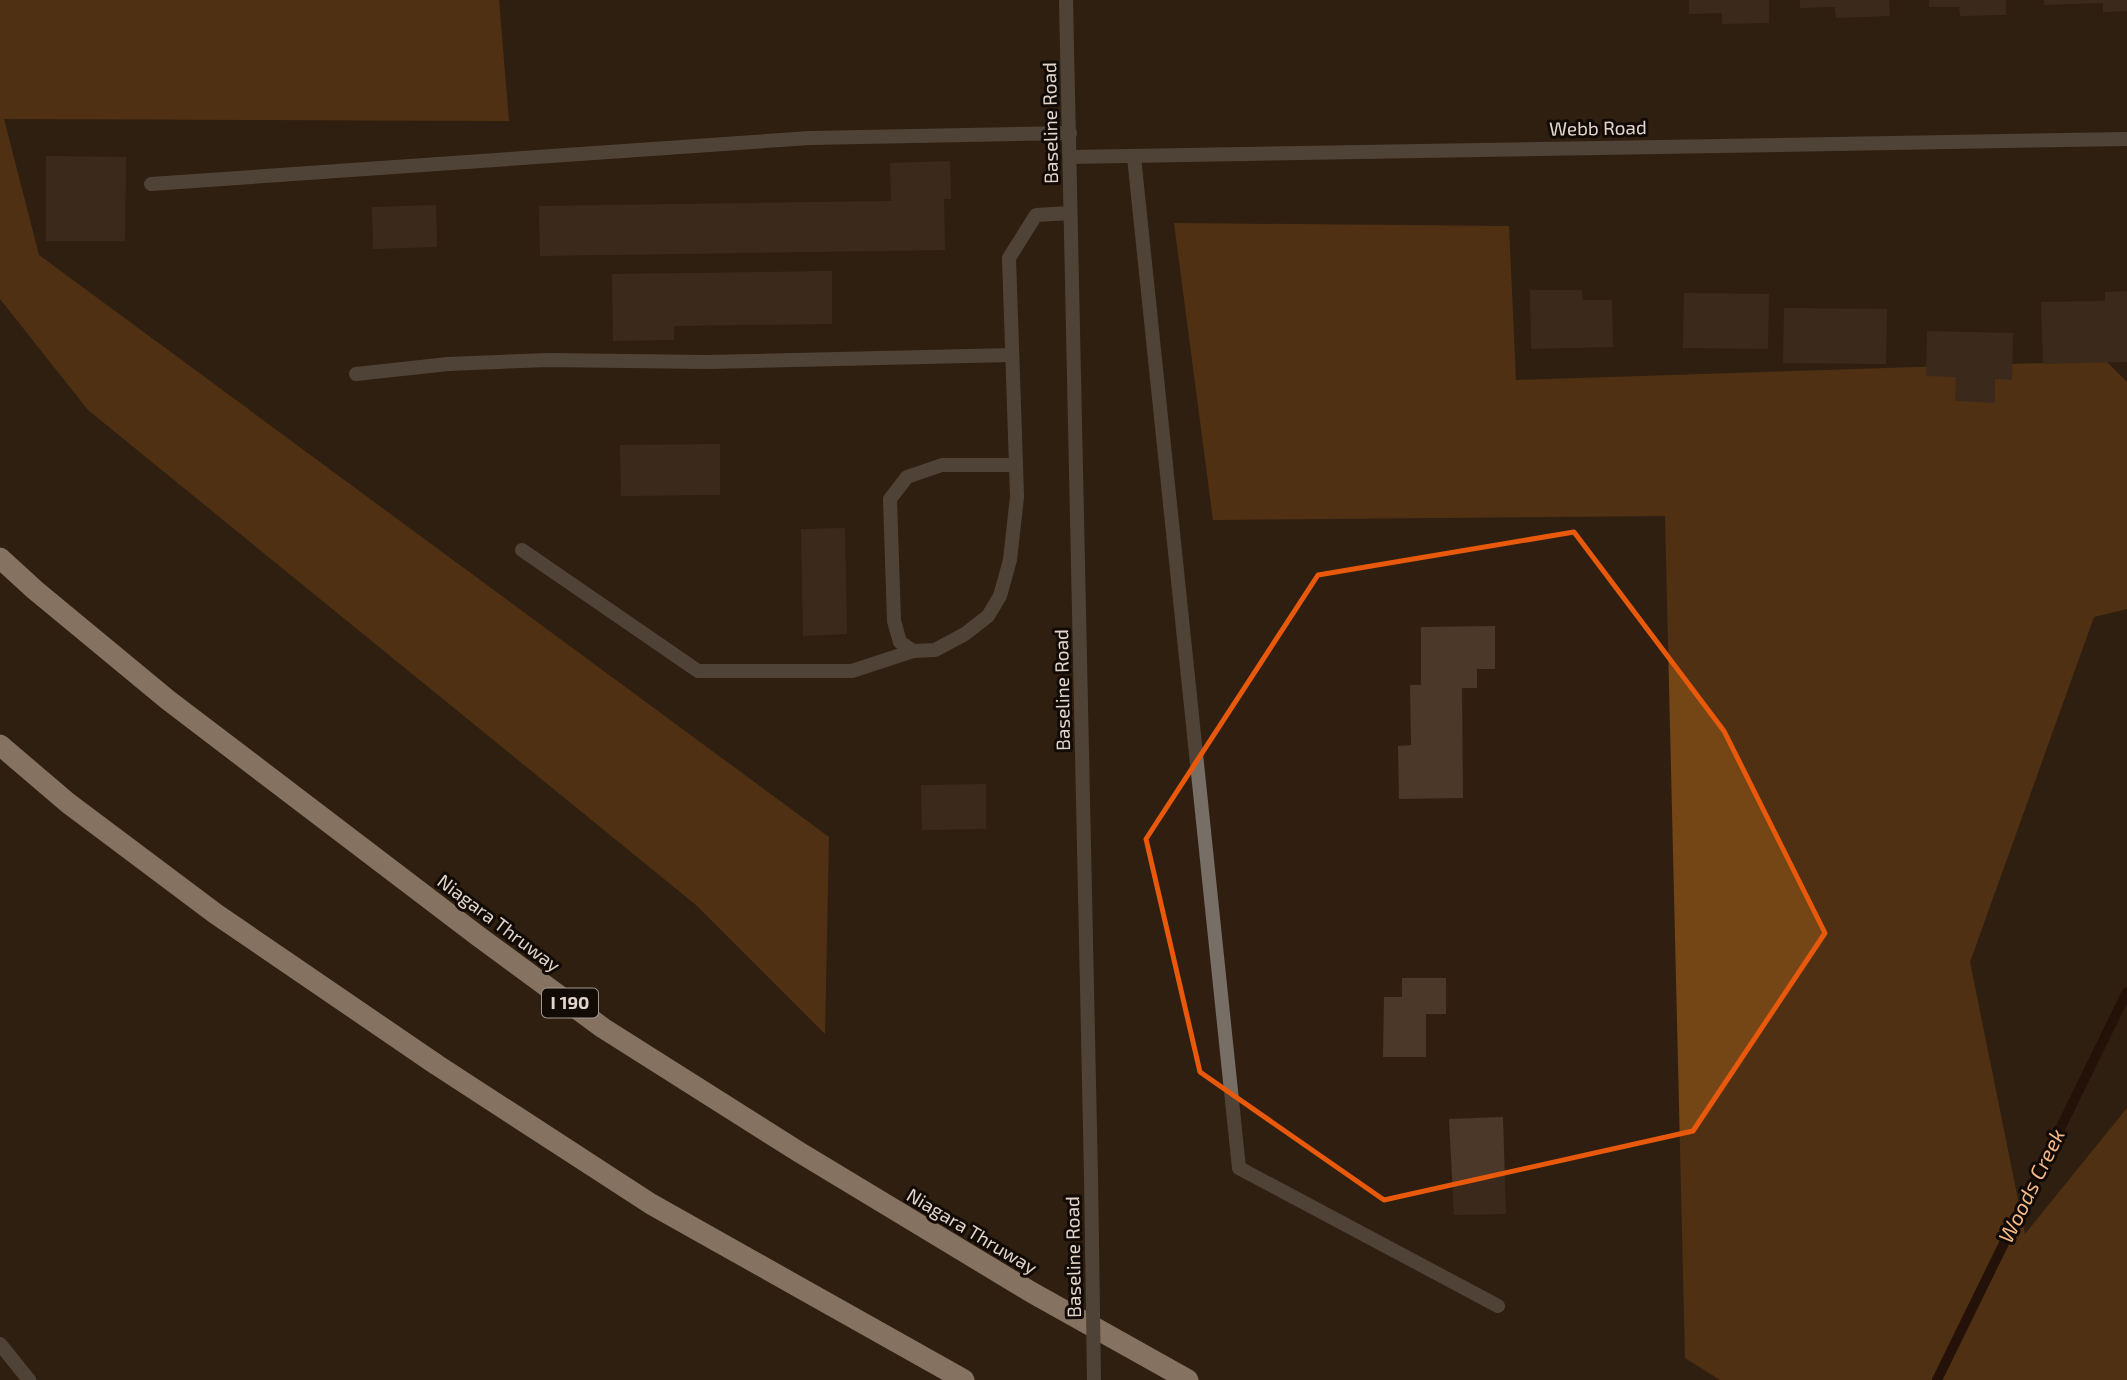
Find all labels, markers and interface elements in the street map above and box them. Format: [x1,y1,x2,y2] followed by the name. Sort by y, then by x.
[1037,62,1062,184] street label: Baseline Road
[1549,115,1647,140] street label: Webb Road
[1049,629,1074,751] street label: Baseline Road
[433,869,565,976] street label: Niagara Thruway
[542,988,598,1018] road number: I 190
[1992,1124,2069,1247] water label: Woods Creek
[903,1183,1042,1279] street label: Niagara Thruway
[1060,1196,1085,1318] street label: Baseline Road

